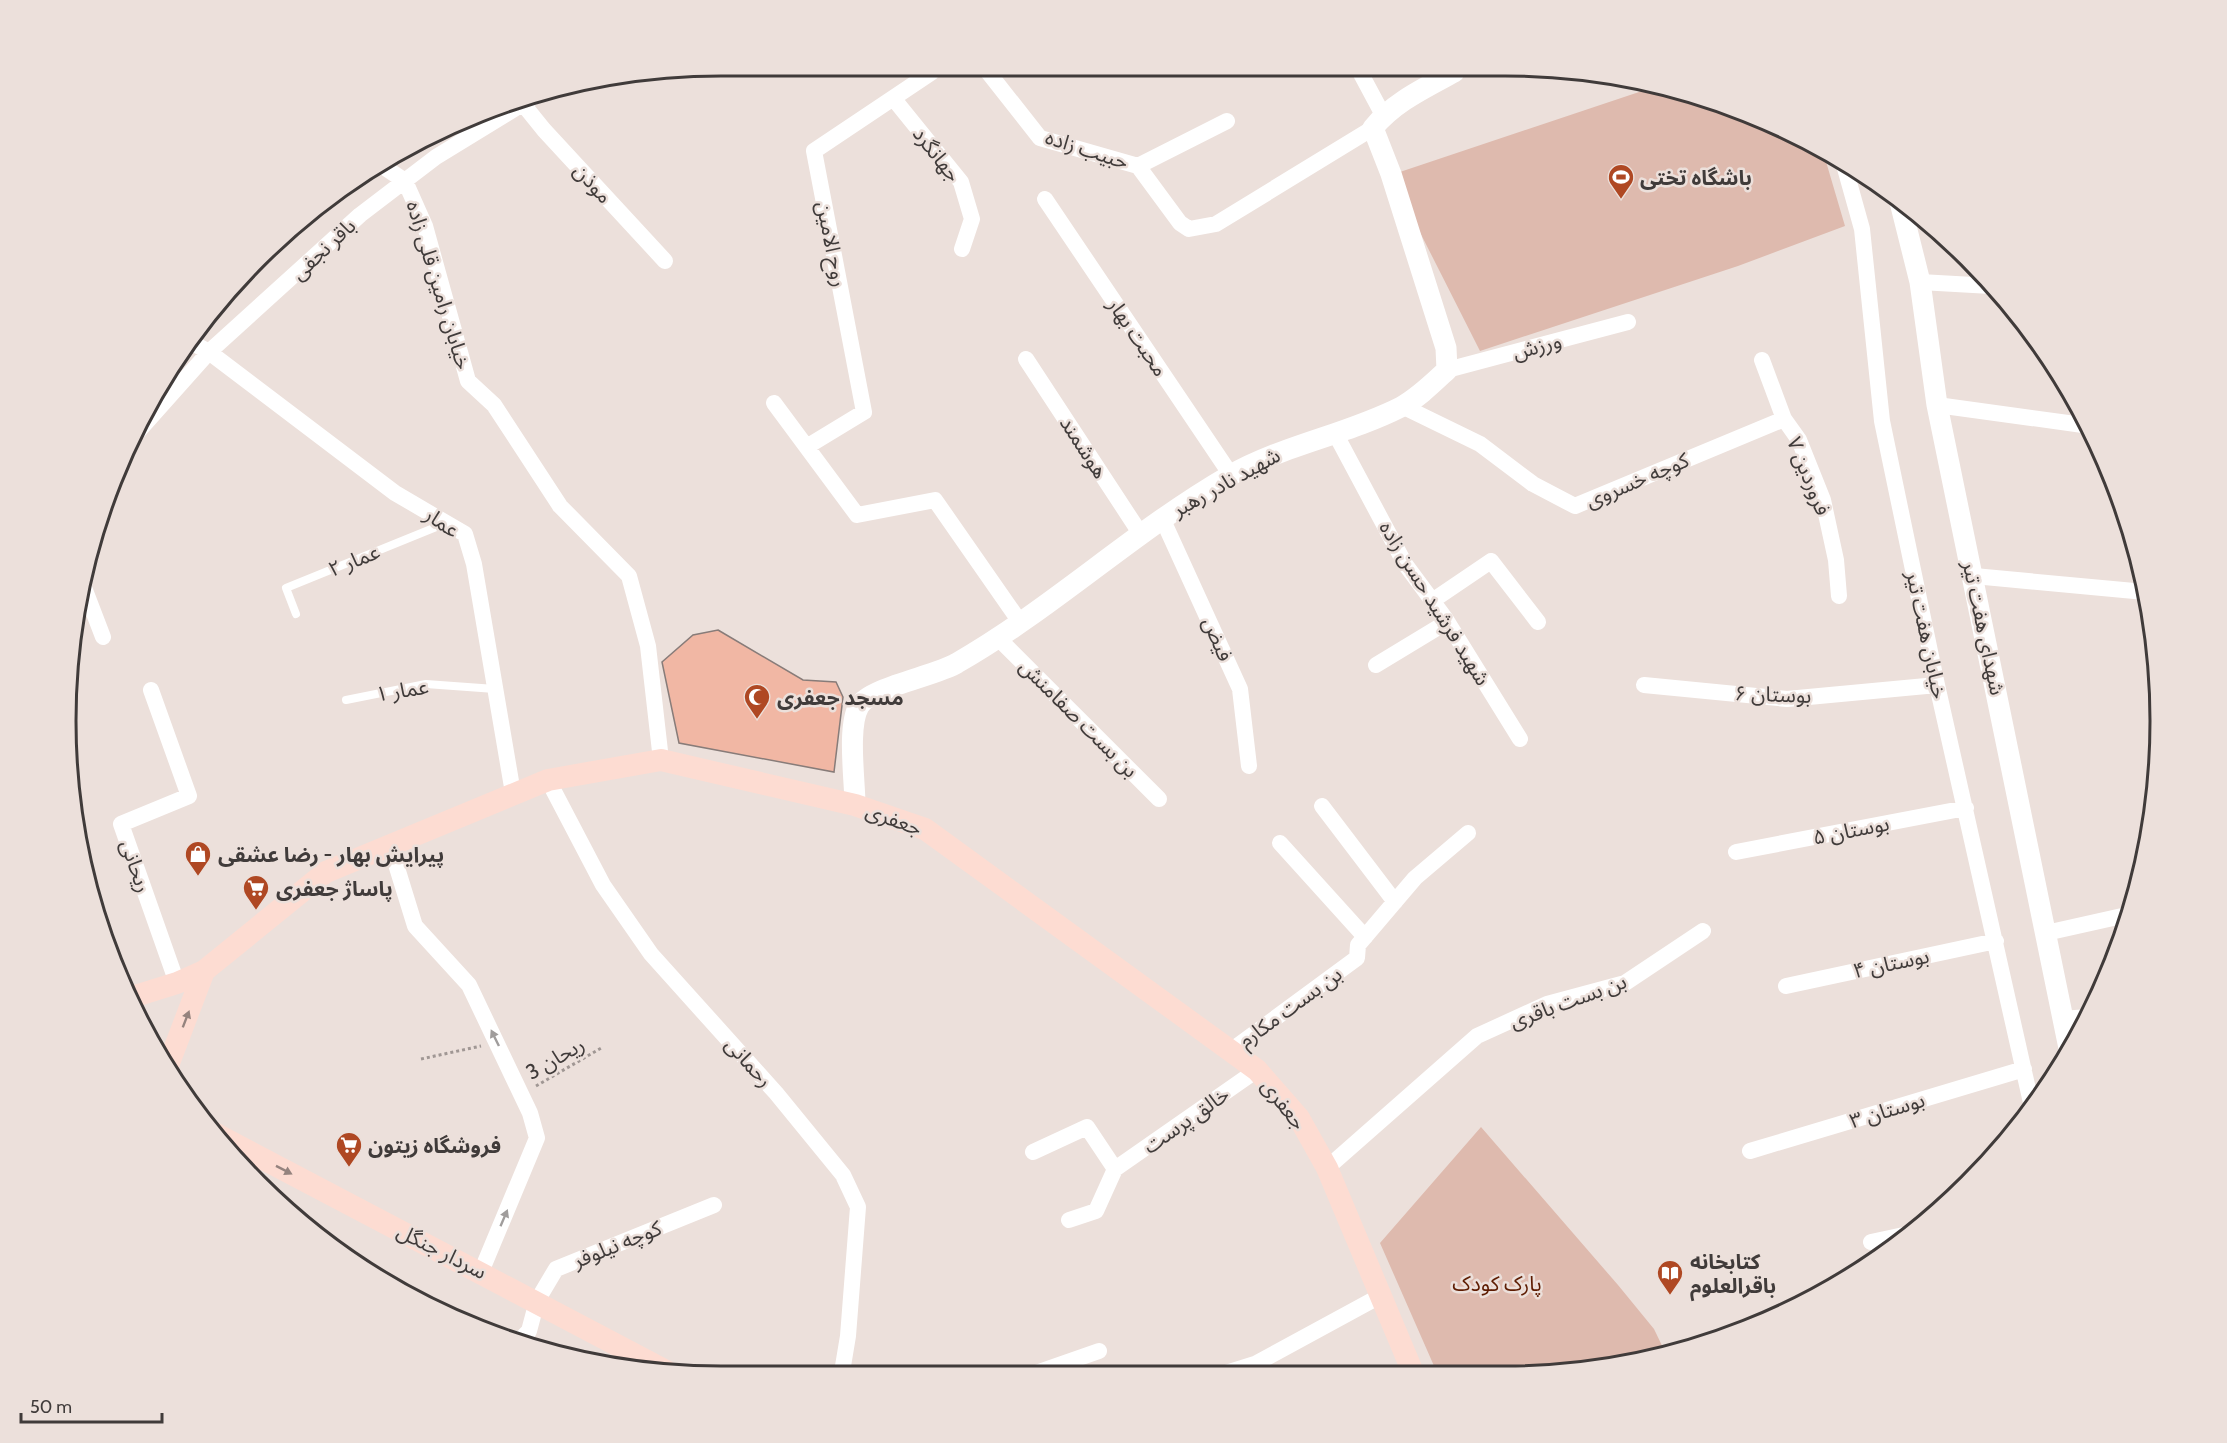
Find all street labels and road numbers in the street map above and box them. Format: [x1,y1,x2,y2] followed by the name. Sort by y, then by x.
[908,121,966,187] street label: جهانگرد
[1042,124,1132,174] street label: حبیب زاده
[569,158,617,208] street label: موذن
[401,198,477,372] street label: خیابان رامین قلی زاده
[809,199,853,289] street label: روح الامین
[286,213,360,285] street label: باقر نجفی
[1102,292,1173,381] street label: محبت بهار
[1510,328,1564,364] street label: ورزش
[1055,411,1113,483] street label: هوشمند
[1782,433,1836,519] street label: فروردین ۷
[1167,442,1284,522] street label: شهید نادر رهبر
[1582,447,1693,514] street label: کوچه خسروی
[419,501,464,543] street label: عمار
[1374,516,1496,690] street label: شهید فرشید حسن زاده
[325,538,383,582] street label: عمار ۲
[1957,558,2010,697] street label: شهدای هفت تیر
[1901,568,1953,701] street label: خیابان هفت تیر
[1198,613,1238,665] street label: فیض
[1015,654,1143,782] street label: بن بست صفامنش
[374,673,430,707] street label: عمار ۱
[1734,680,1812,708] street label: بوستان ۶
[862,797,926,841] street label: جعفری
[1811,810,1891,850] street label: بوستان ۵
[115,836,157,896] street label: ریحانی
[1851,943,1931,983] street label: بوستان ۴
[1233,961,1349,1056] street label: بن بست مکارم
[1506,968,1630,1034] street label: بن بست باقری
[521,1031,589,1085] street label: ریحان 3
[720,1032,778,1092] street label: رحمانی
[1256,1073,1312,1135] street label: جعفری
[1138,1081,1234,1160] street label: خالق پرست
[1846,1087,1928,1133] street label: بوستان ۳
[568,1215,666,1274] street label: کوچه نیلوفر
[393,1218,491,1284] street label: سردار جنگل

